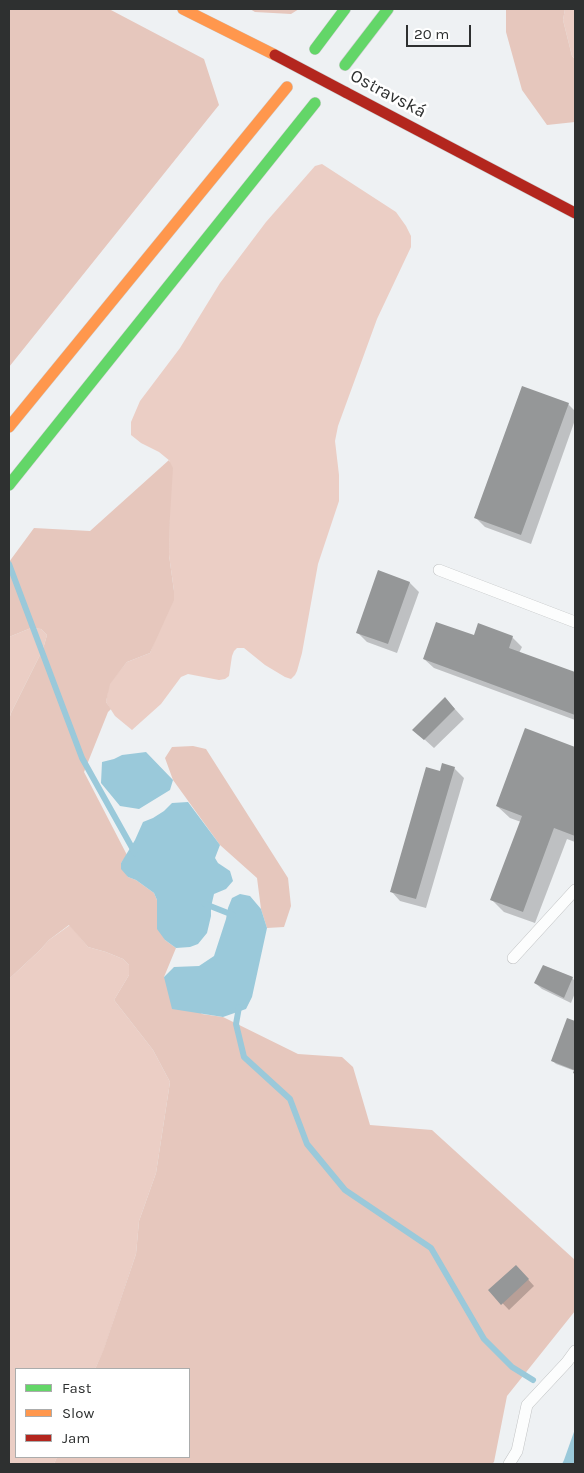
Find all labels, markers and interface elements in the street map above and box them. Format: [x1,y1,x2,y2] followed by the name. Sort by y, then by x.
[409,15,474,47] scale bar
[414,25,449,43] text: 20 m
[346,65,430,123] street label: Ostravská
[15,1368,190,1458] legend
[62,1379,91,1397] text: Fast
[62,1404,94,1422] text: Slow
[62,1429,90,1447] text: Jam

